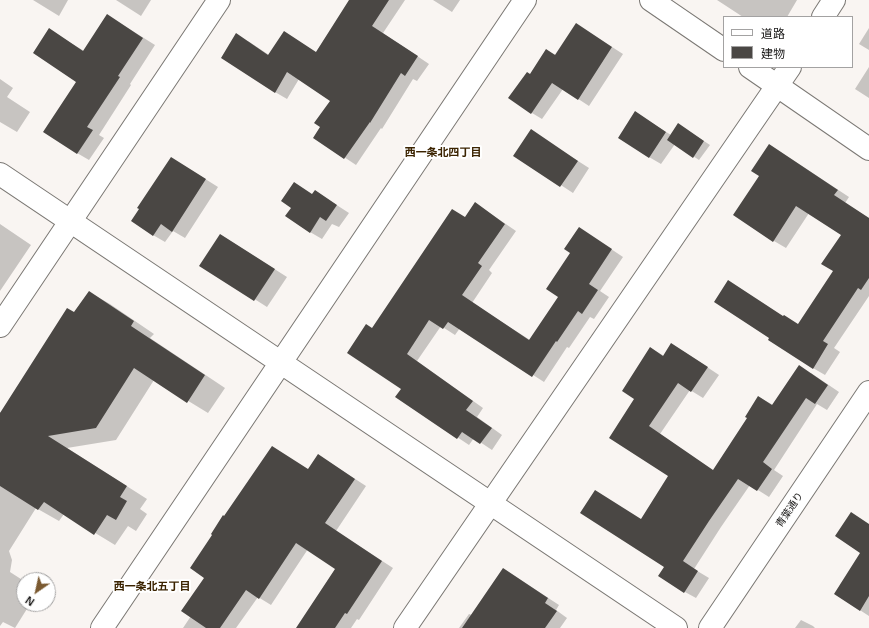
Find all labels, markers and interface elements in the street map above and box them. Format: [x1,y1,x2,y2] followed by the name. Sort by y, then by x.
[723,16,853,68] legend
[761,27,785,41] text: 道路
[761,47,785,61] text: 建物
[405,146,481,160] district label: 西一条北四丁目
[774,490,806,530] street label: 青葉通り
[16,572,56,612] north arrow
[114,580,190,594] district label: 西一条北五丁目
[23,594,37,608] text: N

